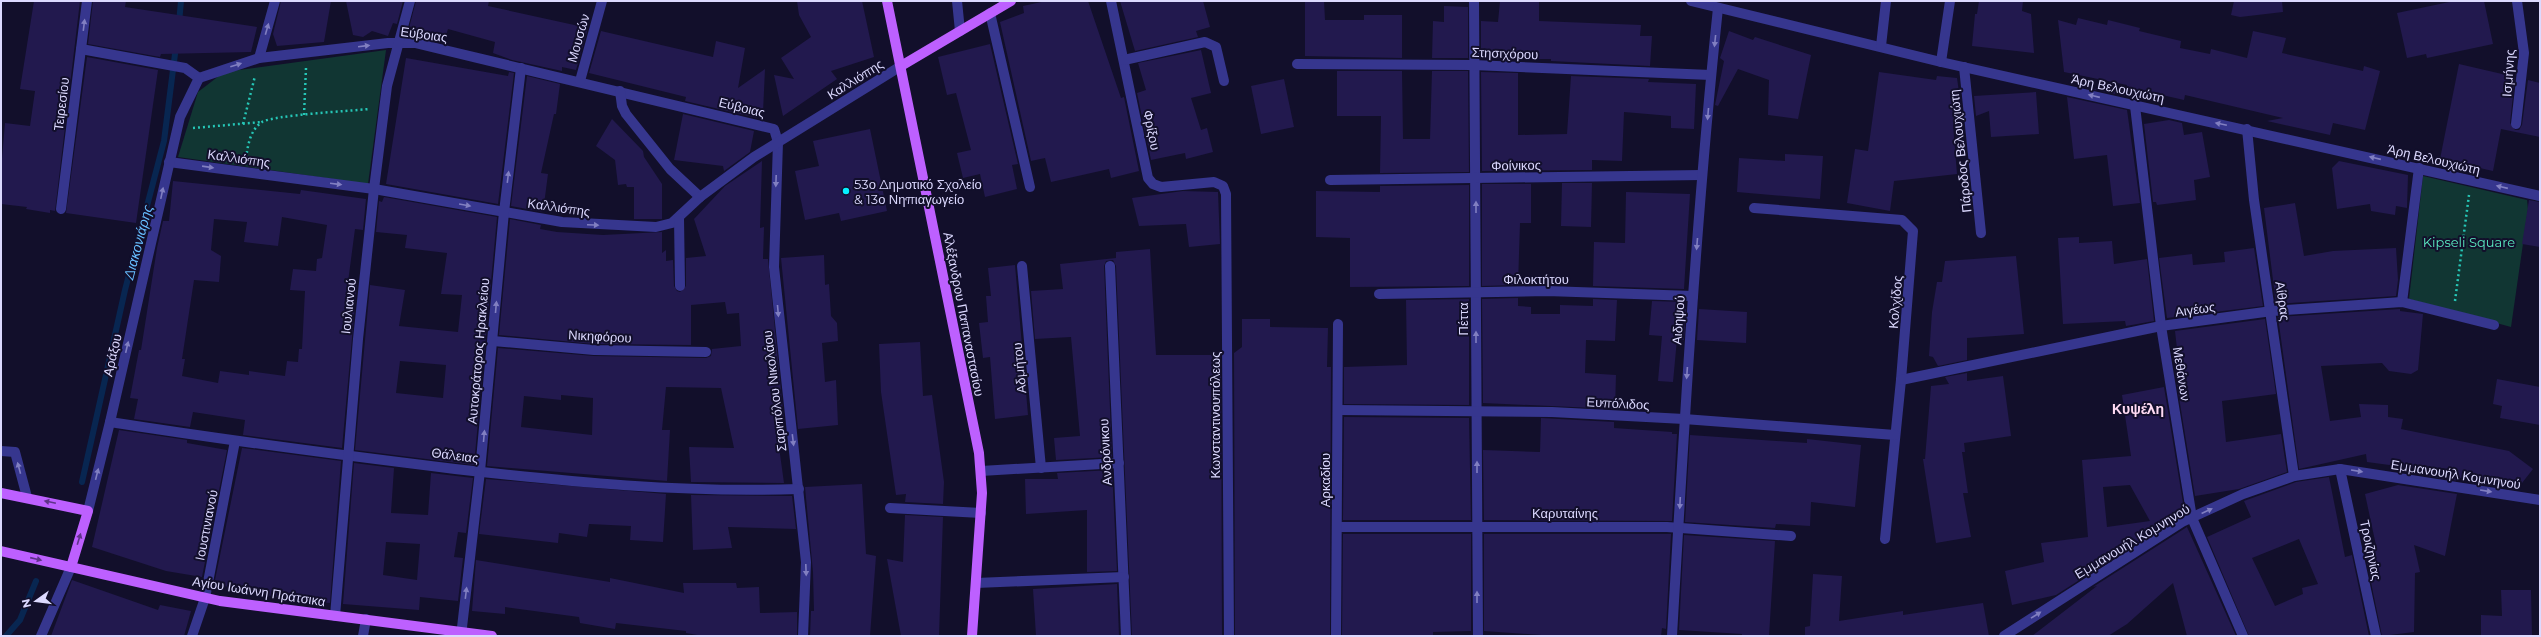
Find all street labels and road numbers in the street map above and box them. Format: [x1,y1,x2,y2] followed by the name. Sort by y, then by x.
[563,12,593,64] street label: Μουσών
[400,23,448,45] street label: Εύβοιας
[1471,44,1539,62] street label: Στησιχόρου
[2498,49,2518,97] street label: Ισμήνης
[824,55,886,103] street label: Καλλιόπης
[2070,70,2166,106] street label: Άρη Βελουχιώτη
[50,76,72,132] street label: Τειρεσίου
[1946,89,1974,213] street label: Πάροδος Βελουχιώτη
[717,94,767,120] street label: Εύβοιας
[1140,109,1164,151] street label: Φρίξου
[2386,141,2482,177] street label: Άρη Βελουχιώτη
[207,146,271,170] street label: Καλλιόπης
[1491,157,1541,173] street label: Φοίνικος
[527,195,591,219] street label: Καλλιόπης
[940,231,988,397] street label: Αλέξανδρου Παπαναστασίου
[1503,271,1569,287] street label: Φιλοκτήτου
[1885,275,1905,329] street label: Κολχίδος
[337,277,359,335] street label: Ιουλιανού
[464,277,492,425] street label: Αυτοκράτορος Ηρακλείου
[2272,280,2294,322] street label: Αίθρας
[1668,295,1688,345] street label: Αιδηψού
[2174,298,2216,320] street label: Αιγέως
[1455,302,1471,335] street label: Πέττα
[568,326,632,346] street label: Νικηφόρου
[759,329,789,453] street label: Σαριπόλου Νικολάου
[99,332,125,378] street label: Αράξου
[1009,342,1029,394] street label: Αδμήτου
[2170,346,2194,402] street label: Μεθάνων
[1207,352,1223,478] street label: Κωνσταντινουπόλεως
[1586,393,1650,413] street label: Ευπόλιδος
[1095,418,1115,486] street label: Ανδρόνικου
[431,444,479,466] street label: Θάλειας
[1317,453,1333,507] street label: Αρκαδίου
[2390,456,2522,492] street label: Εμμανουήλ Κομνηνού
[191,488,221,562] street label: Ιουστινιανού
[2072,500,2192,582] street label: Εμμανουήλ Κομνηνού
[1532,505,1598,521] street label: Καρυταίνης
[2357,518,2385,582] street label: Τροιζηνίας
[191,573,327,609] street label: Αγίου Ιωάννη Πράτσικα

